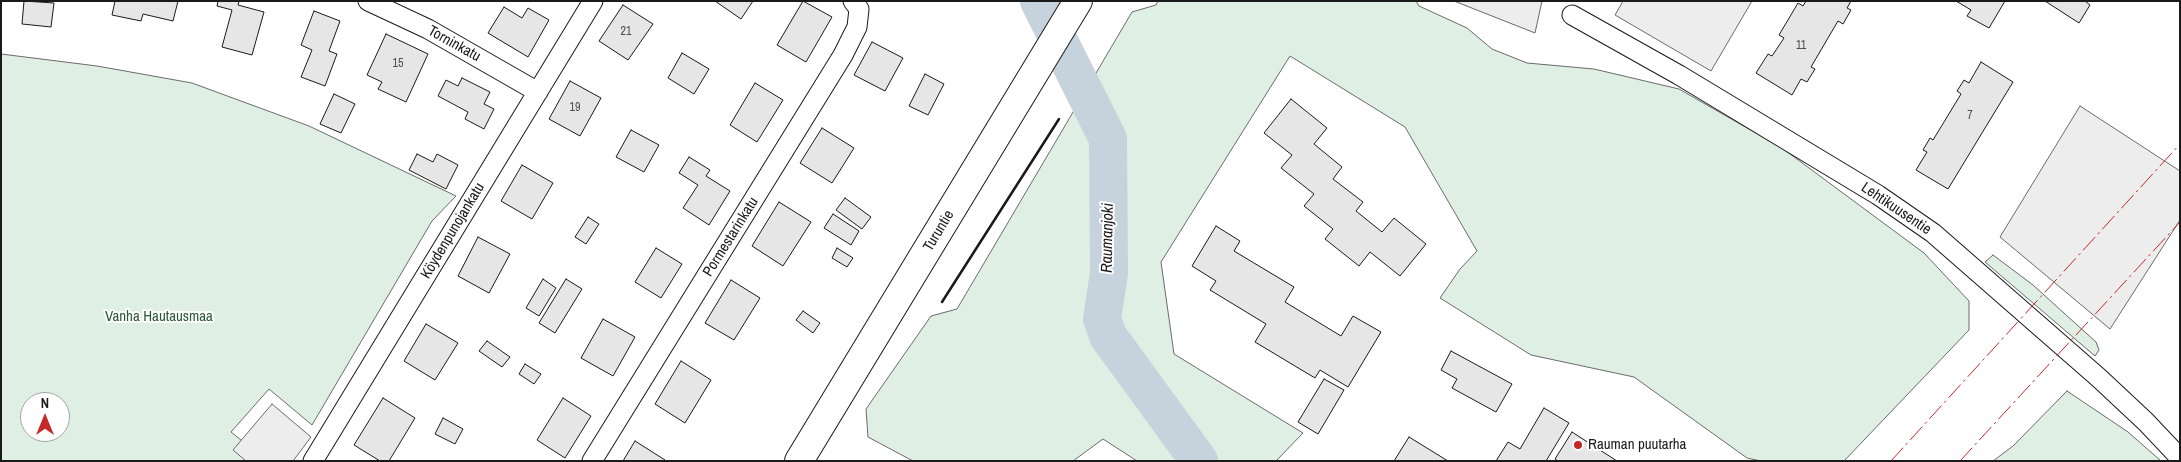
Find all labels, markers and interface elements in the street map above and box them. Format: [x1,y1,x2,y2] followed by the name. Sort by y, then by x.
[425,22,483,66] street label: Torninkatu
[621,25,631,39] house number: 21
[1796,39,1806,53] house number: 11
[393,57,403,71] house number: 15
[570,101,580,115] house number: 19
[1967,109,1973,123] house number: 7
[1858,179,1934,239] street label: Lehtikuusentie
[417,180,489,282] street label: Köydenpunojankatu
[699,194,763,280] street label: Pormestarinkatu
[1098,203,1118,273] water label: Raumanjoki
[920,207,958,255] street label: Turuntie
[105,308,213,326] park label: Vanha Hautausmaa
[20,392,70,442] north arrow
[41,394,49,412] text: N
[1588,436,1686,454] place label: Rauman puutarha
[1572,439,1584,451] marker: Rauman puutarha

